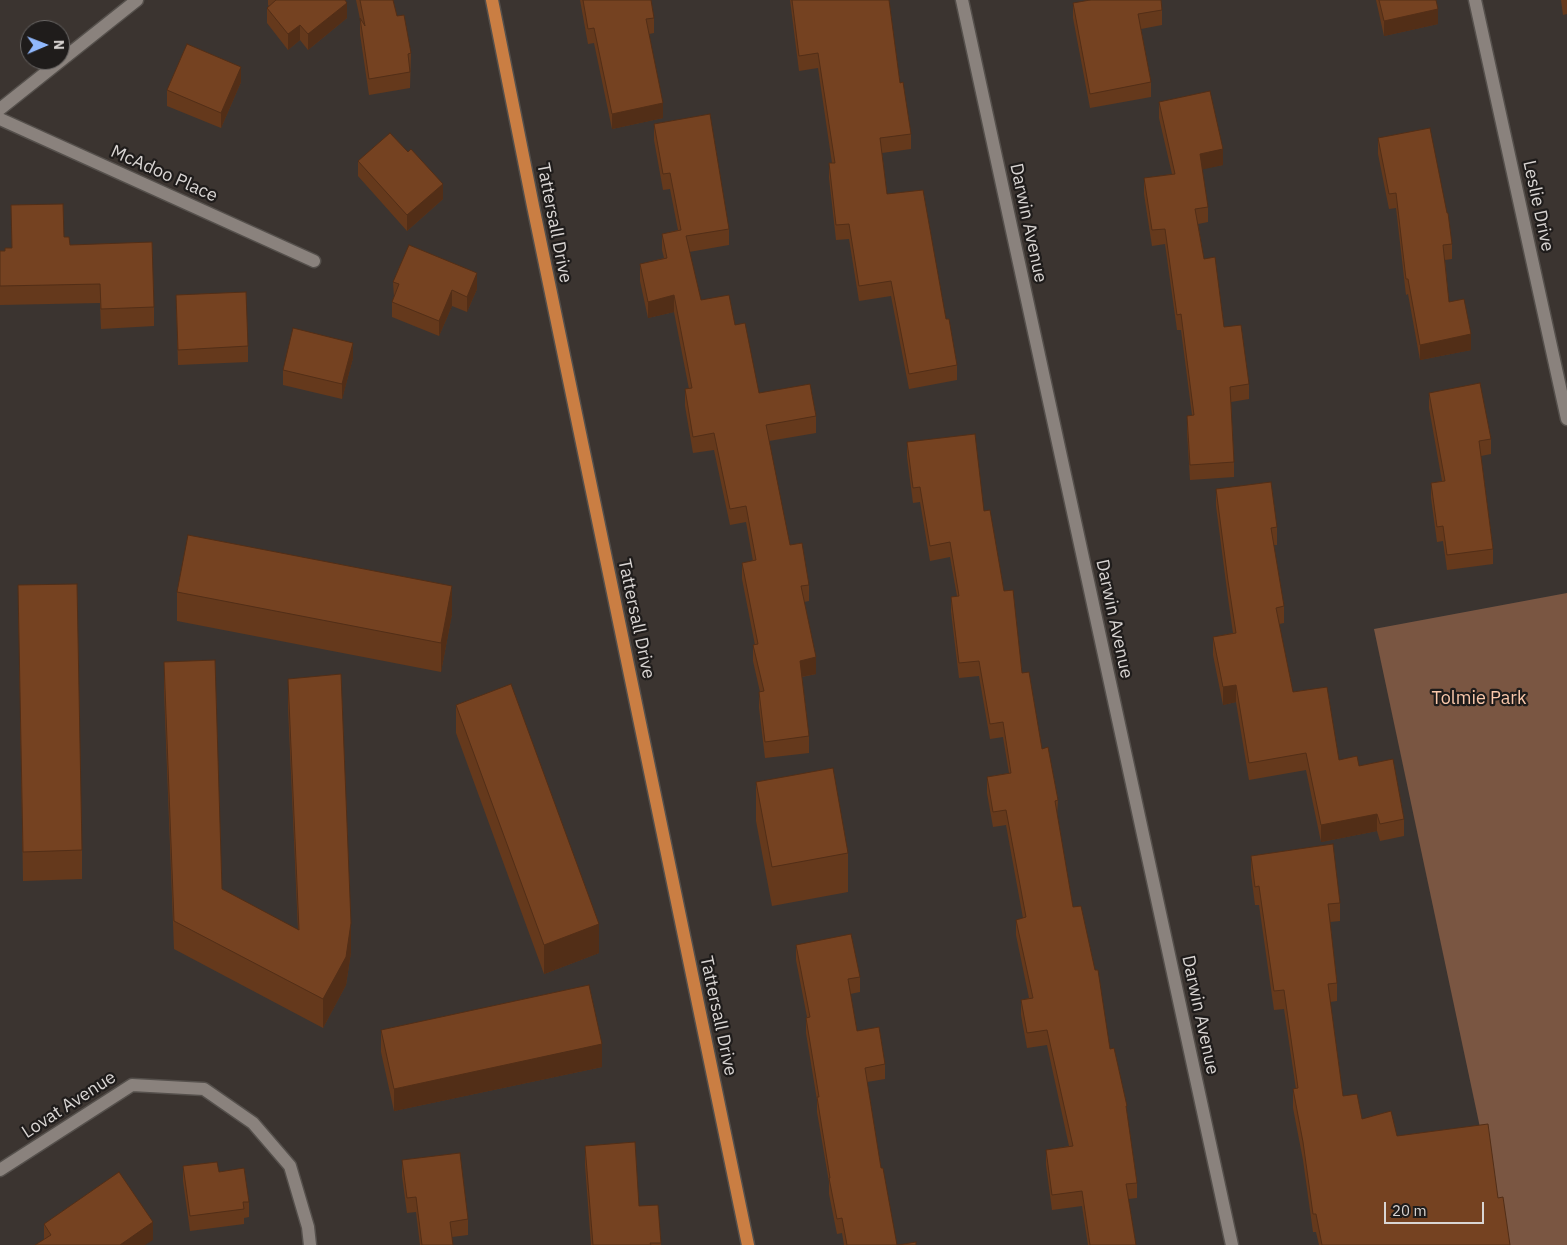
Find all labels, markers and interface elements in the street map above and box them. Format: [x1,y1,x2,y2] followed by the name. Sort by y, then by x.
[20,20,70,70] north arrow
[50,40,68,50] text: N
[107,141,221,207] street label: McAdoo Place
[1518,158,1558,254] street label: Leslie Drive
[532,161,576,285] street label: Tattersall Drive
[1005,161,1051,285] street label: Darwin Avenue
[613,557,659,681] street label: Tattersall Drive
[1091,557,1137,681] street label: Darwin Avenue
[1432,688,1526,710] park label: Tolmie Park
[1177,953,1223,1077] street label: Darwin Avenue
[695,954,741,1078] street label: Tattersall Drive
[18,1067,120,1143] street label: Lovat Avenue
[1387,1192,1487,1224] scale bar
[1392,1201,1427,1220] text: 20 m

